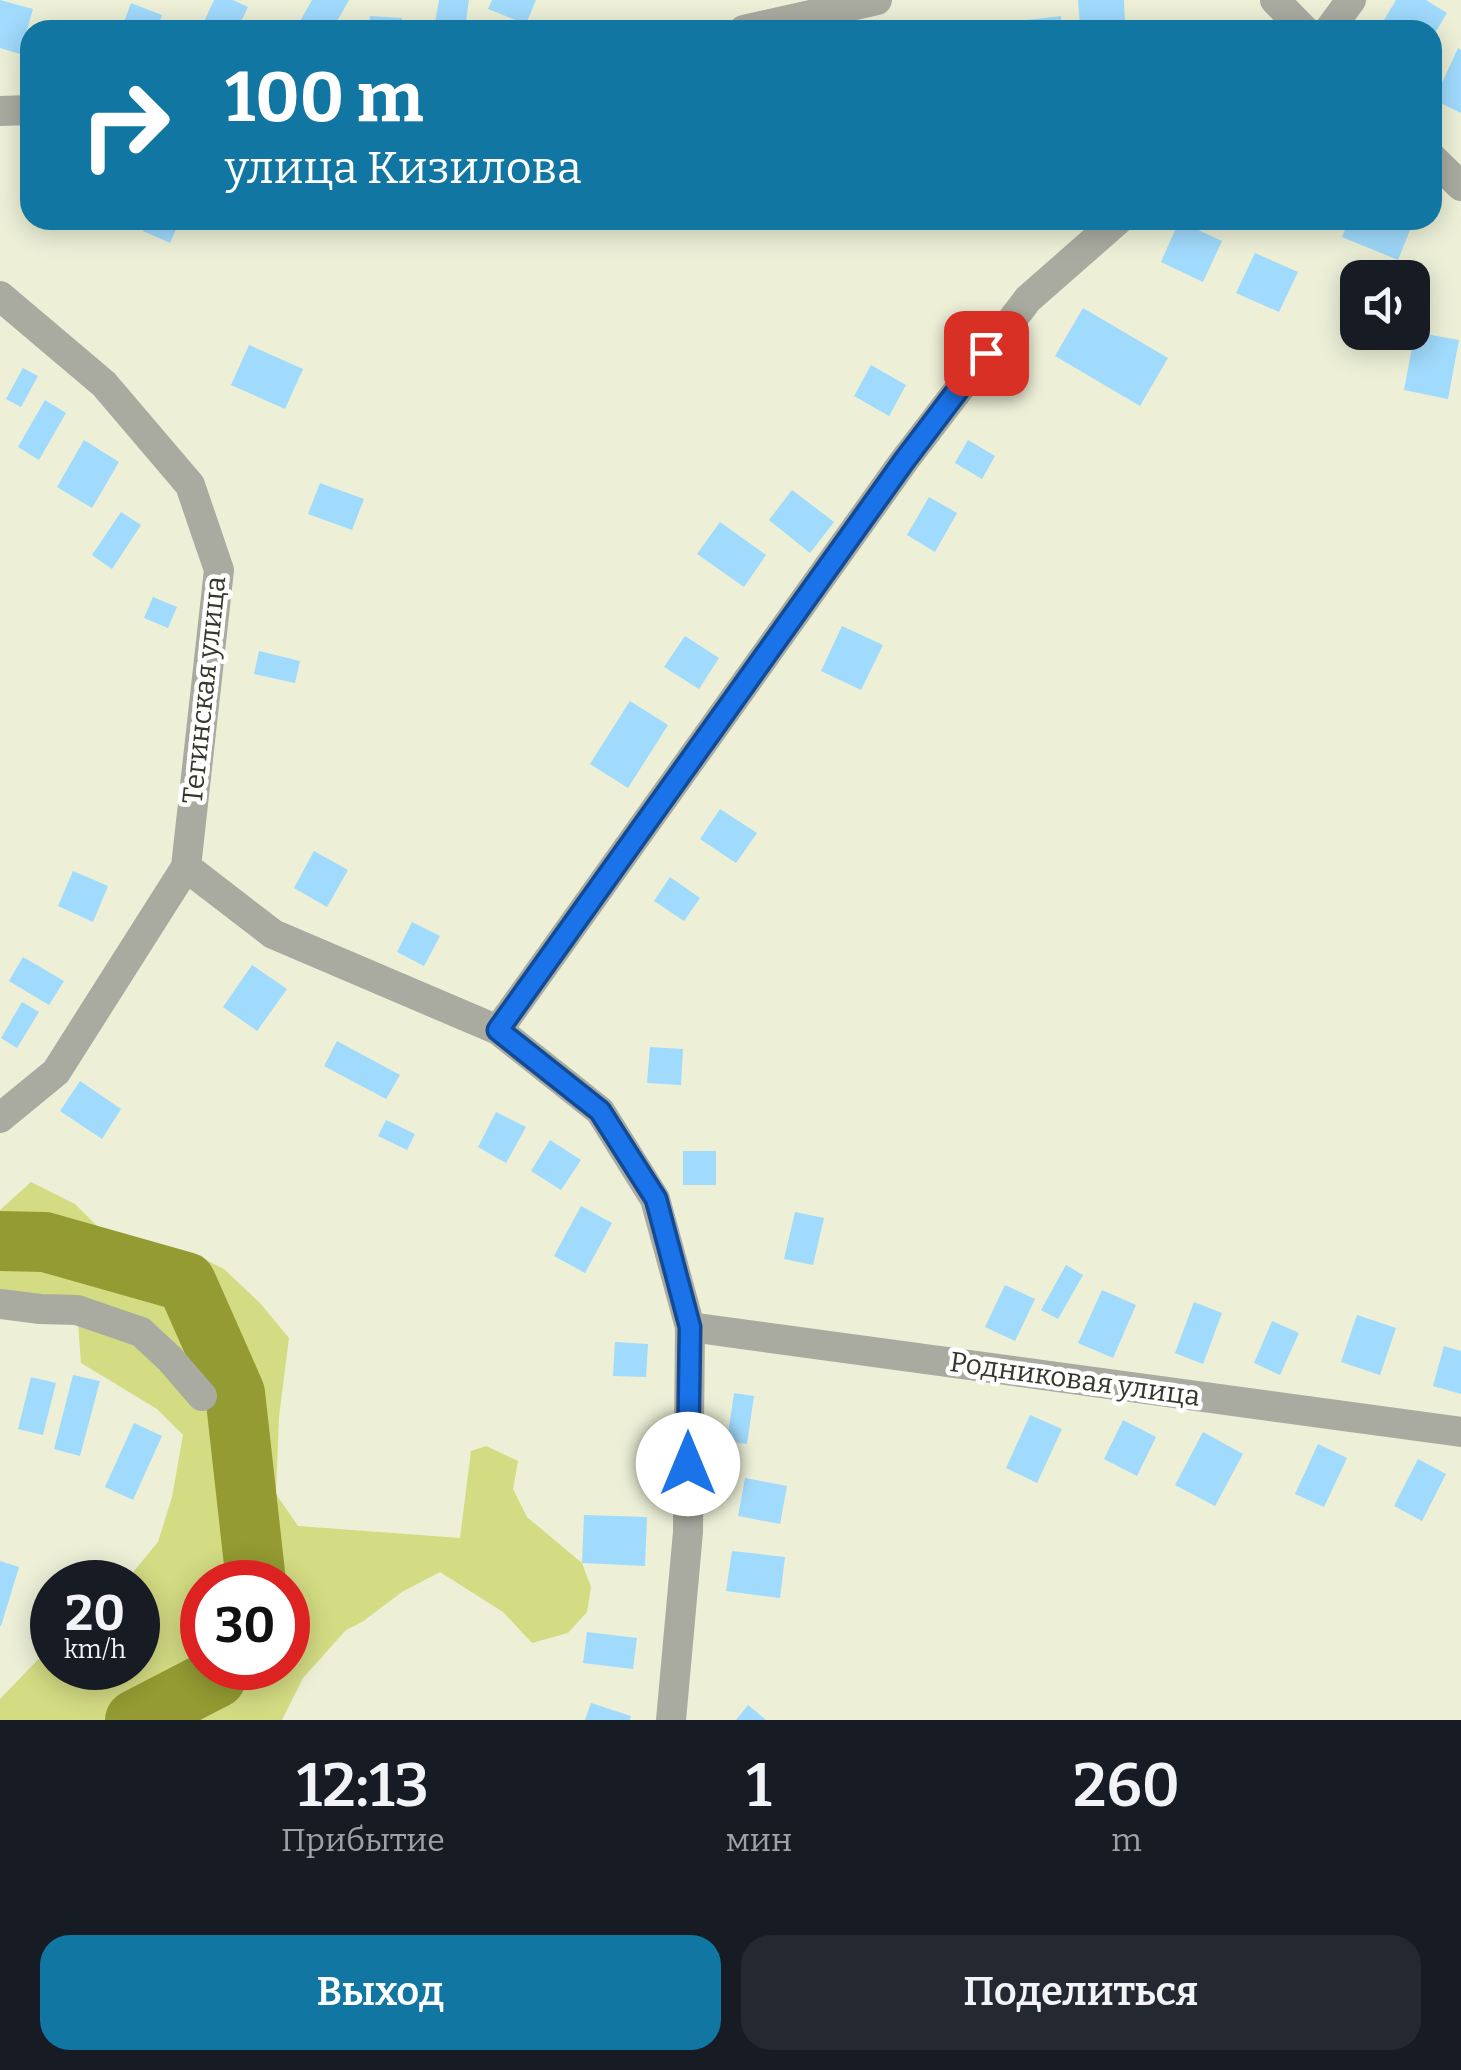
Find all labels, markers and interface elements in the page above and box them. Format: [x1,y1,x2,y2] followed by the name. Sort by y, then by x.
[225,56,424,140] text: 100 m
[60,60,190,190] icon: right
[225,141,582,195] text: улица Кизилова
[1340,260,1430,350] map controls
[1340,260,1430,350] button: sound
[944,311,1029,396] pin
[959,326,1014,381] icon: arrive
[176,574,232,806] street label: Тегинская улица
[948,1345,1202,1413] street label: Родниковая улица
[636,1412,740,1516] position arrow
[180,1560,310,1690] speed limit sign: 30
[65,1583,125,1643] text: 20
[64,1635,126,1665] text: km/h
[297,1750,429,1822] text: 12:13
[746,1750,772,1822] text: 1
[1073,1750,1180,1822] text: 260
[281,1821,445,1859] text: Прибытие
[726,1821,792,1859] text: мин
[1111,1821,1142,1859] text: m
[40,1935,721,2050] button: Выход
[741,1935,1421,2050] button: Поделиться

